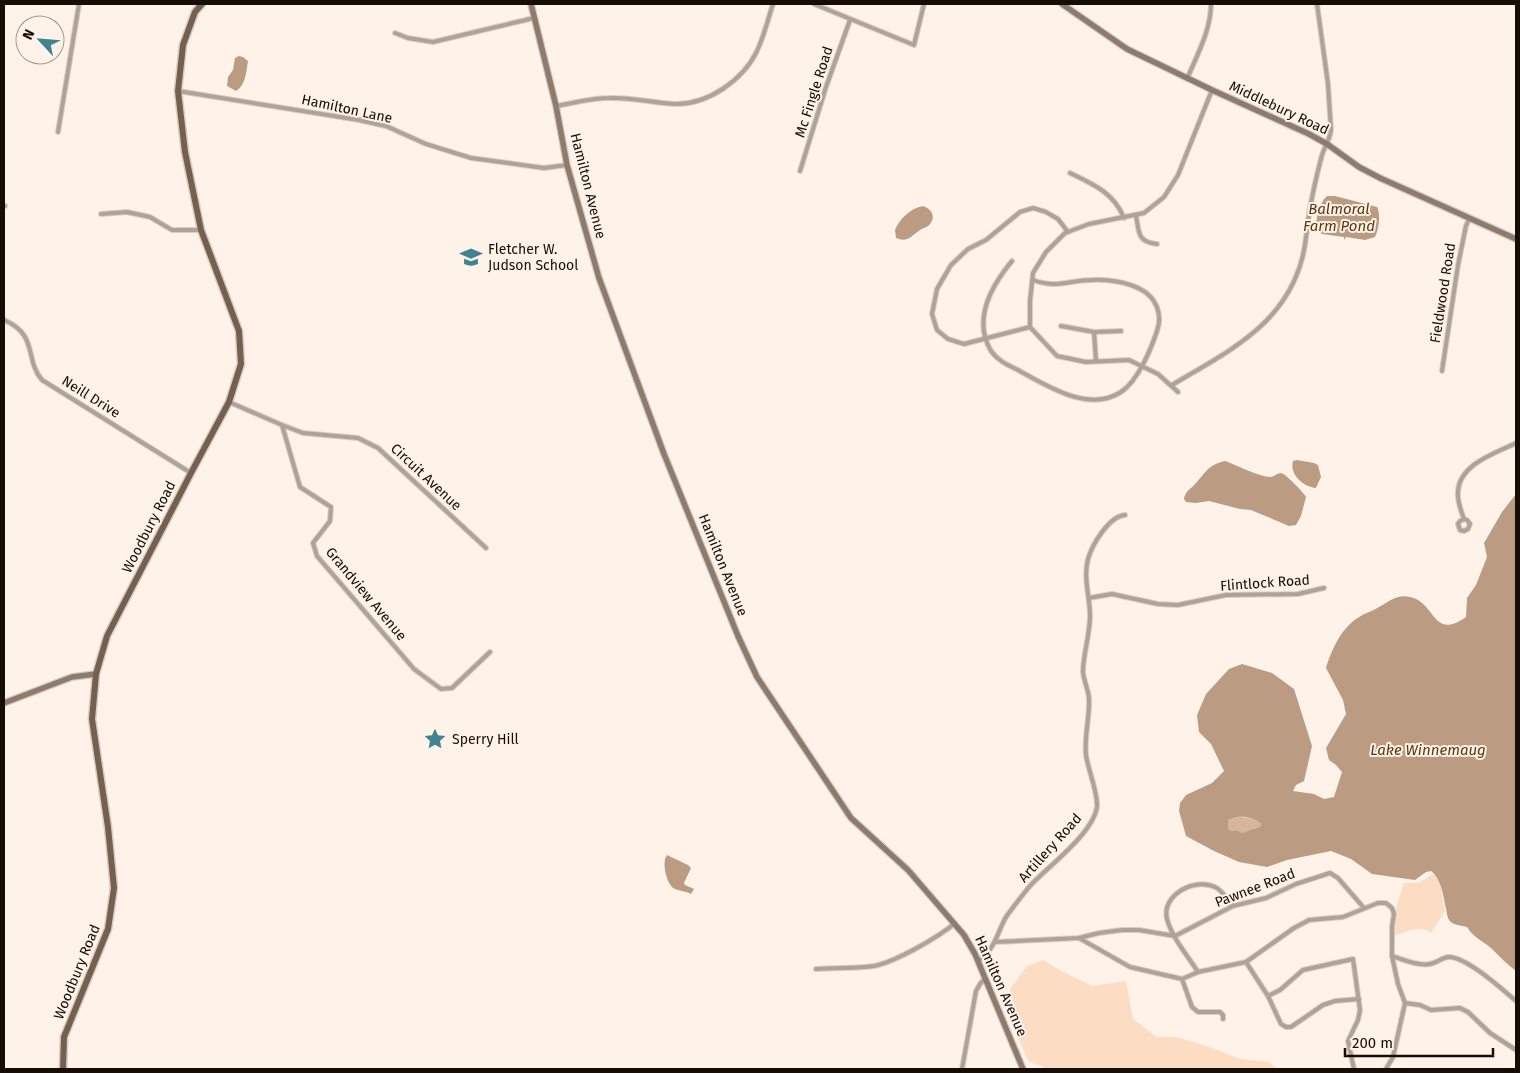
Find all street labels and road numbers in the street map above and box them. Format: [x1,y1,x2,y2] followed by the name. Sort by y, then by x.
[791,44,837,140] street label: Mc Fingle Road
[1226,77,1332,139] street label: Middlebury Road
[300,91,394,127] street label: Hamilton Lane
[567,131,609,241] street label: Hamilton Avenue
[1427,242,1459,344] street label: Fieldwood Road
[59,372,123,422] street label: Neill Drive
[387,440,465,514] street label: Circuit Avenue
[119,478,179,576] street label: Woodbury Road
[695,511,751,619] street label: Hamilton Avenue
[322,544,410,644] street label: Grandview Avenue
[1220,571,1310,595] street label: Flintlock Road
[1015,810,1085,886] street label: Artillery Road
[1213,865,1297,911] street label: Pawnee Road
[50,922,104,1022] street label: Woodbury Road
[971,933,1031,1039] street label: Hamilton Avenue

